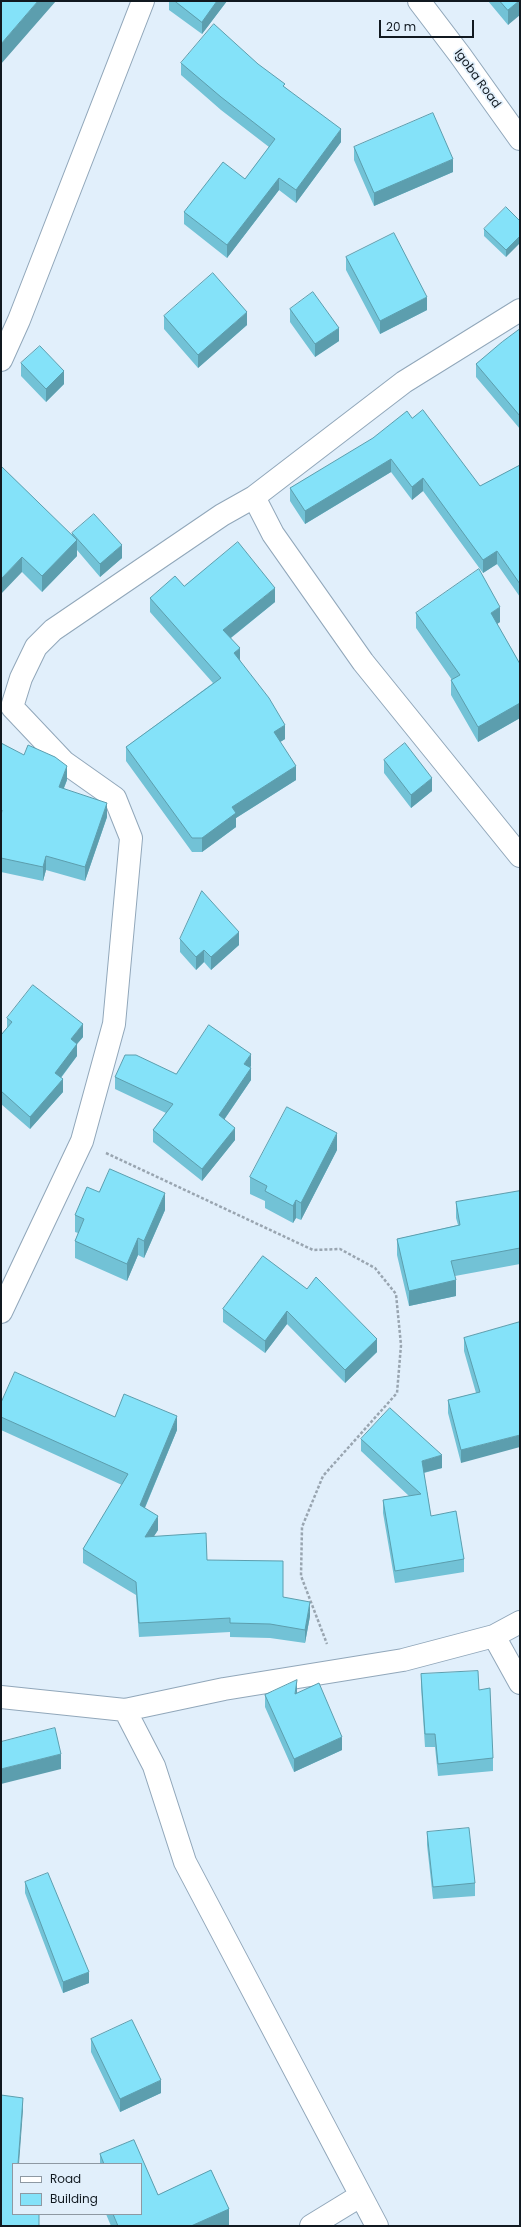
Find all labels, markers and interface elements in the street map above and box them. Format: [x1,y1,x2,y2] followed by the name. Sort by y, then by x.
[381,12,476,38] scale bar
[386,18,416,35] text: 20 m
[451,47,503,111] street label: Igoba Road
[12,2163,142,2215] legend
[50,2170,81,2187] text: Road
[50,2190,98,2207] text: Building

